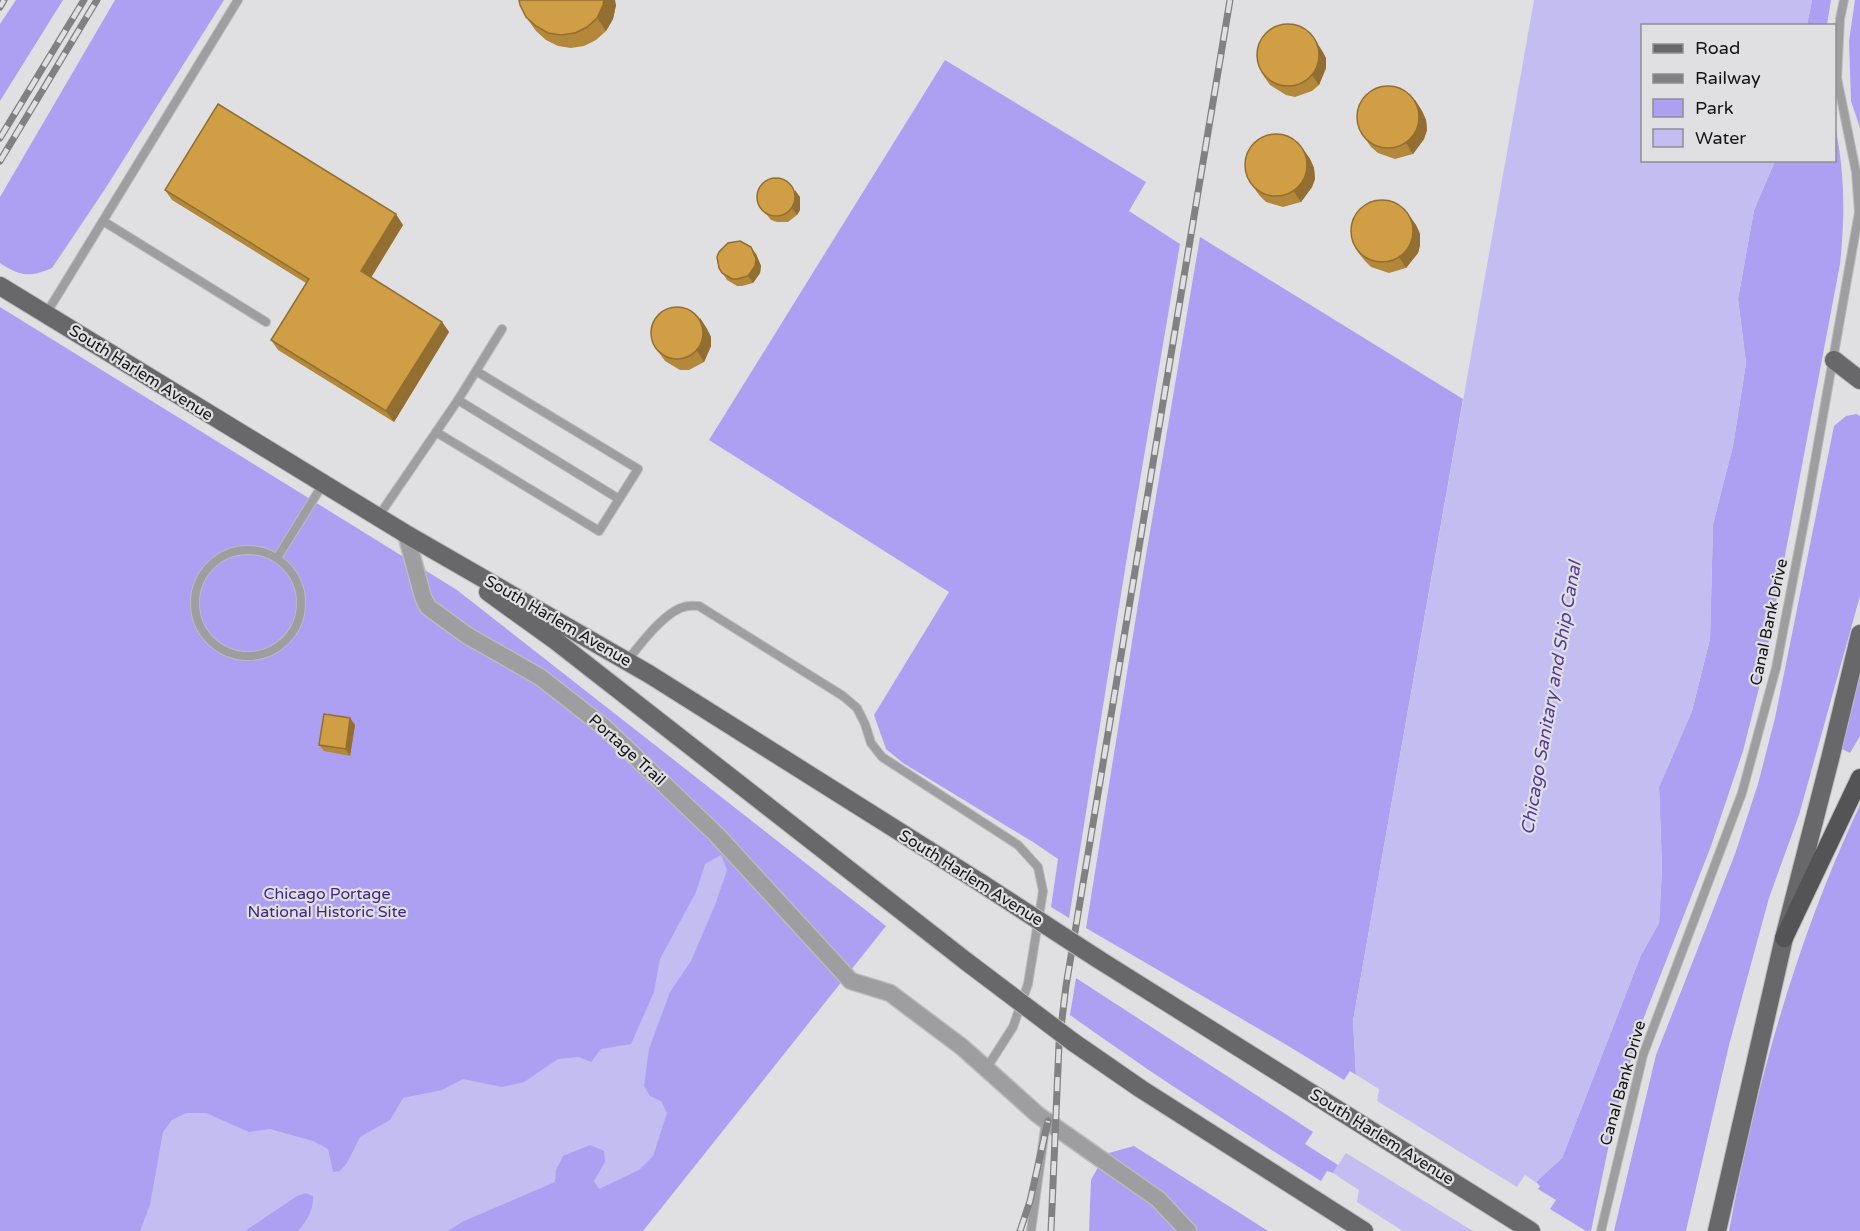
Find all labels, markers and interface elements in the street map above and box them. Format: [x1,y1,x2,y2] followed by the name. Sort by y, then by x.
[1641,24,1836,162] legend
[1695,37,1740,59] text: Road
[1695,67,1761,89] text: Railway
[1695,97,1734,119] text: Park
[1695,127,1746,149] text: Water
[65,321,217,425] street label: South Harlem Avenue
[1516,557,1586,836] water label: Chicago Sanitary and Ship Canal
[1746,557,1792,687] street label: Canal Bank Drive
[481,571,635,671] street label: South Harlem Avenue
[584,710,670,790] street label: Portage Trail
[895,826,1047,930] street label: South Harlem Avenue
[247,884,407,922] park label: Chicago Portage National Historic Site
[1596,1018,1650,1148] street label: Canal Bank Drive
[1306,1085,1458,1189] street label: South Harlem Avenue

